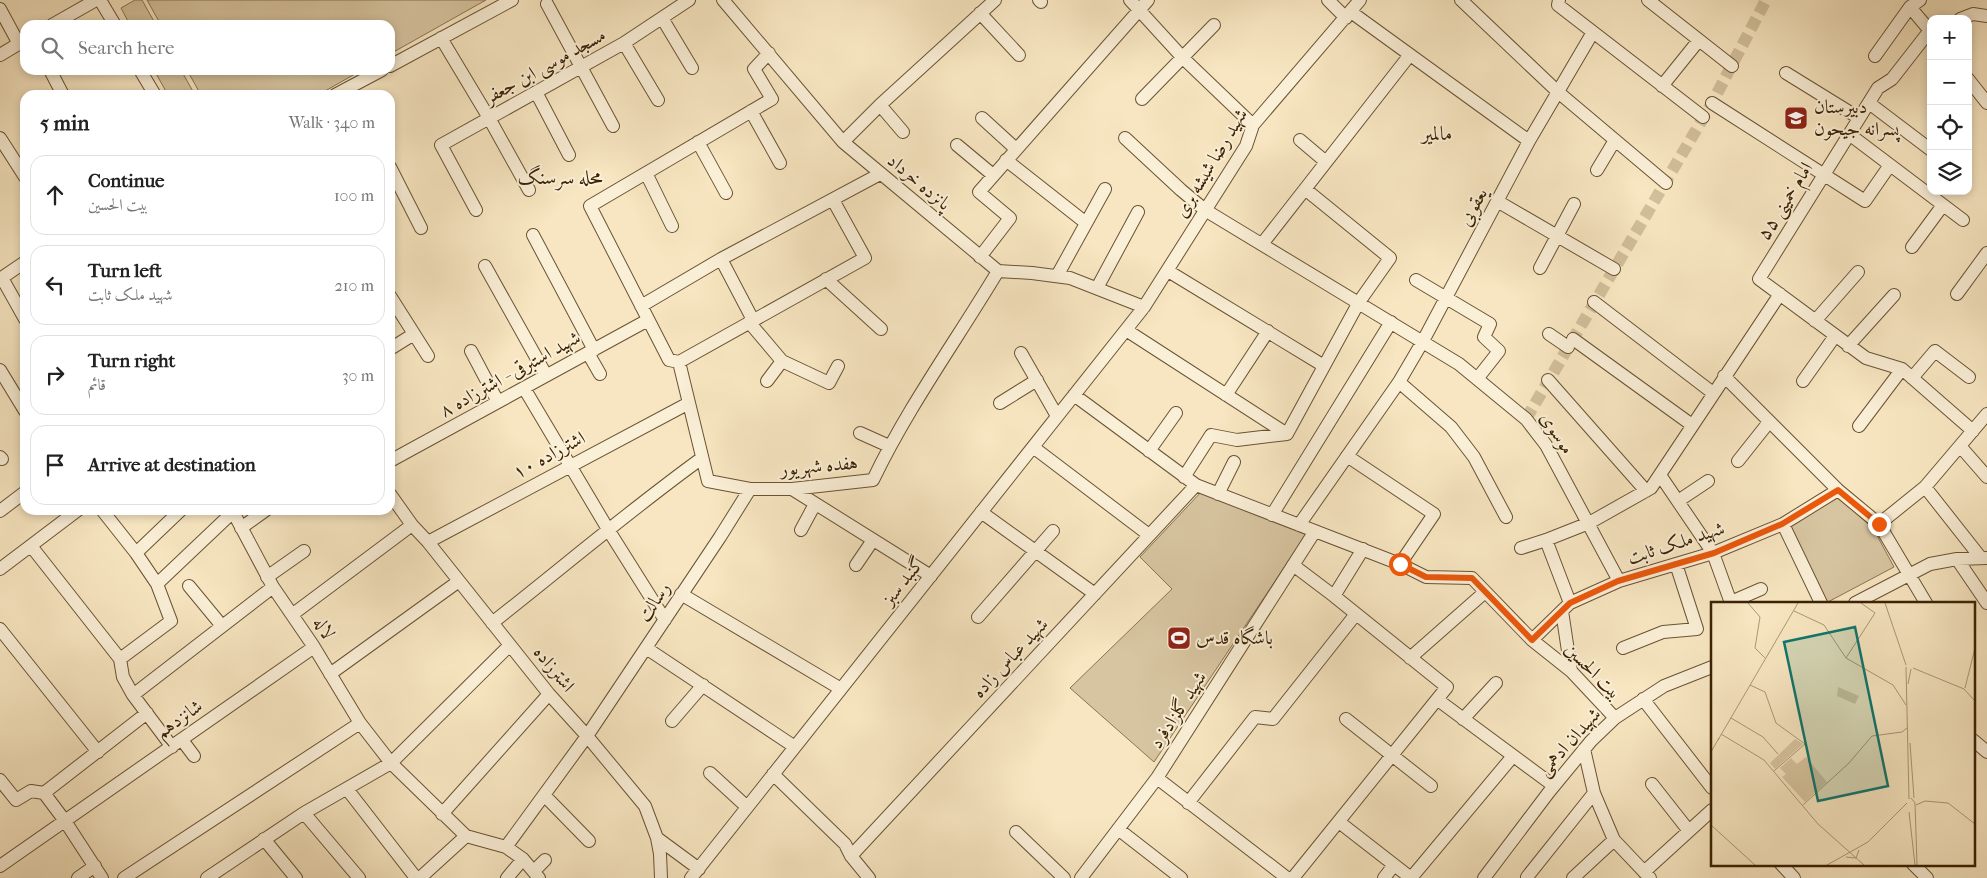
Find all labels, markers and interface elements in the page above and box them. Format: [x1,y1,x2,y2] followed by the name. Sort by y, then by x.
[1927,15,1972,195] map controls
[1927,15,1972,60] button: +
[20,20,395,75] search box
[479,24,610,111] street label: مسجد موسی ابن جعفر
[38,34,66,62] icon: search
[78,37,174,59] text: Search here
[1927,60,1972,105] button: −
[1814,96,1901,143] place label: دبیرستان پسرانه جیحون
[1170,105,1253,222] street label: شهید رضا شیشه بری
[1783,105,1809,131] school or university icon: دبیرستان پسرانه جیحون
[1927,105,1972,150] button: locate
[40,111,89,135] text: 5 min
[289,113,375,132] text: Walk · 340 m
[1420,122,1452,145] district label: مالمیر
[882,149,956,217] street label: پانزده خرداد
[1927,150,1972,195] button: layers
[1753,158,1822,246] street label: امام خمینی ۵۵
[517,164,603,191] district label: محله سرسنگ
[88,170,164,192] text: Continue
[41,181,69,209] icon: ahead
[1454,183,1495,231] street label: یعقوبی
[334,186,374,205] text: 100 m
[88,195,148,214] text: بیت الحسین
[88,260,162,282] text: Turn left
[41,271,69,299] icon: left
[335,276,374,295] text: 210 m
[88,285,173,304] text: شهید ملک ثابت
[436,326,585,423] street label: شهید استبرقی - اشترزاده ۸
[88,350,175,372] text: Turn right
[41,361,69,389] icon: right
[342,366,374,385] text: 30 m
[88,375,106,394] text: قائم
[1534,408,1579,459] street label: موسوی
[509,427,589,483] street label: اشترزاده ۱۰
[41,451,69,479] icon: arrive
[777,452,859,482] street label: هفده شهریور
[88,454,256,476] text: Arrive at destination
[1868,513,1891,536] route end
[1625,517,1727,570] street label: شهید ملک ثابت
[876,552,929,611] street label: گنبد سبز
[1389,553,1412,576] route start
[633,578,675,626] street label: رسالت
[1711,602,1974,866] inset map
[309,613,339,643] street label: لاله
[967,614,1053,703] street label: شهید عباس زاده
[1166,625,1192,651] sports icon: باشگاه قدس
[1196,625,1273,649] place label: باشگاه قدس
[1560,638,1626,704] street label: بیت الحسین
[529,642,579,696] street label: اشترزاده
[1144,667,1212,753] street label: شهید گلزادفرد
[151,695,211,749] street label: شانزدهم
[1533,703,1607,782] street label: شهیدان ادهمی

